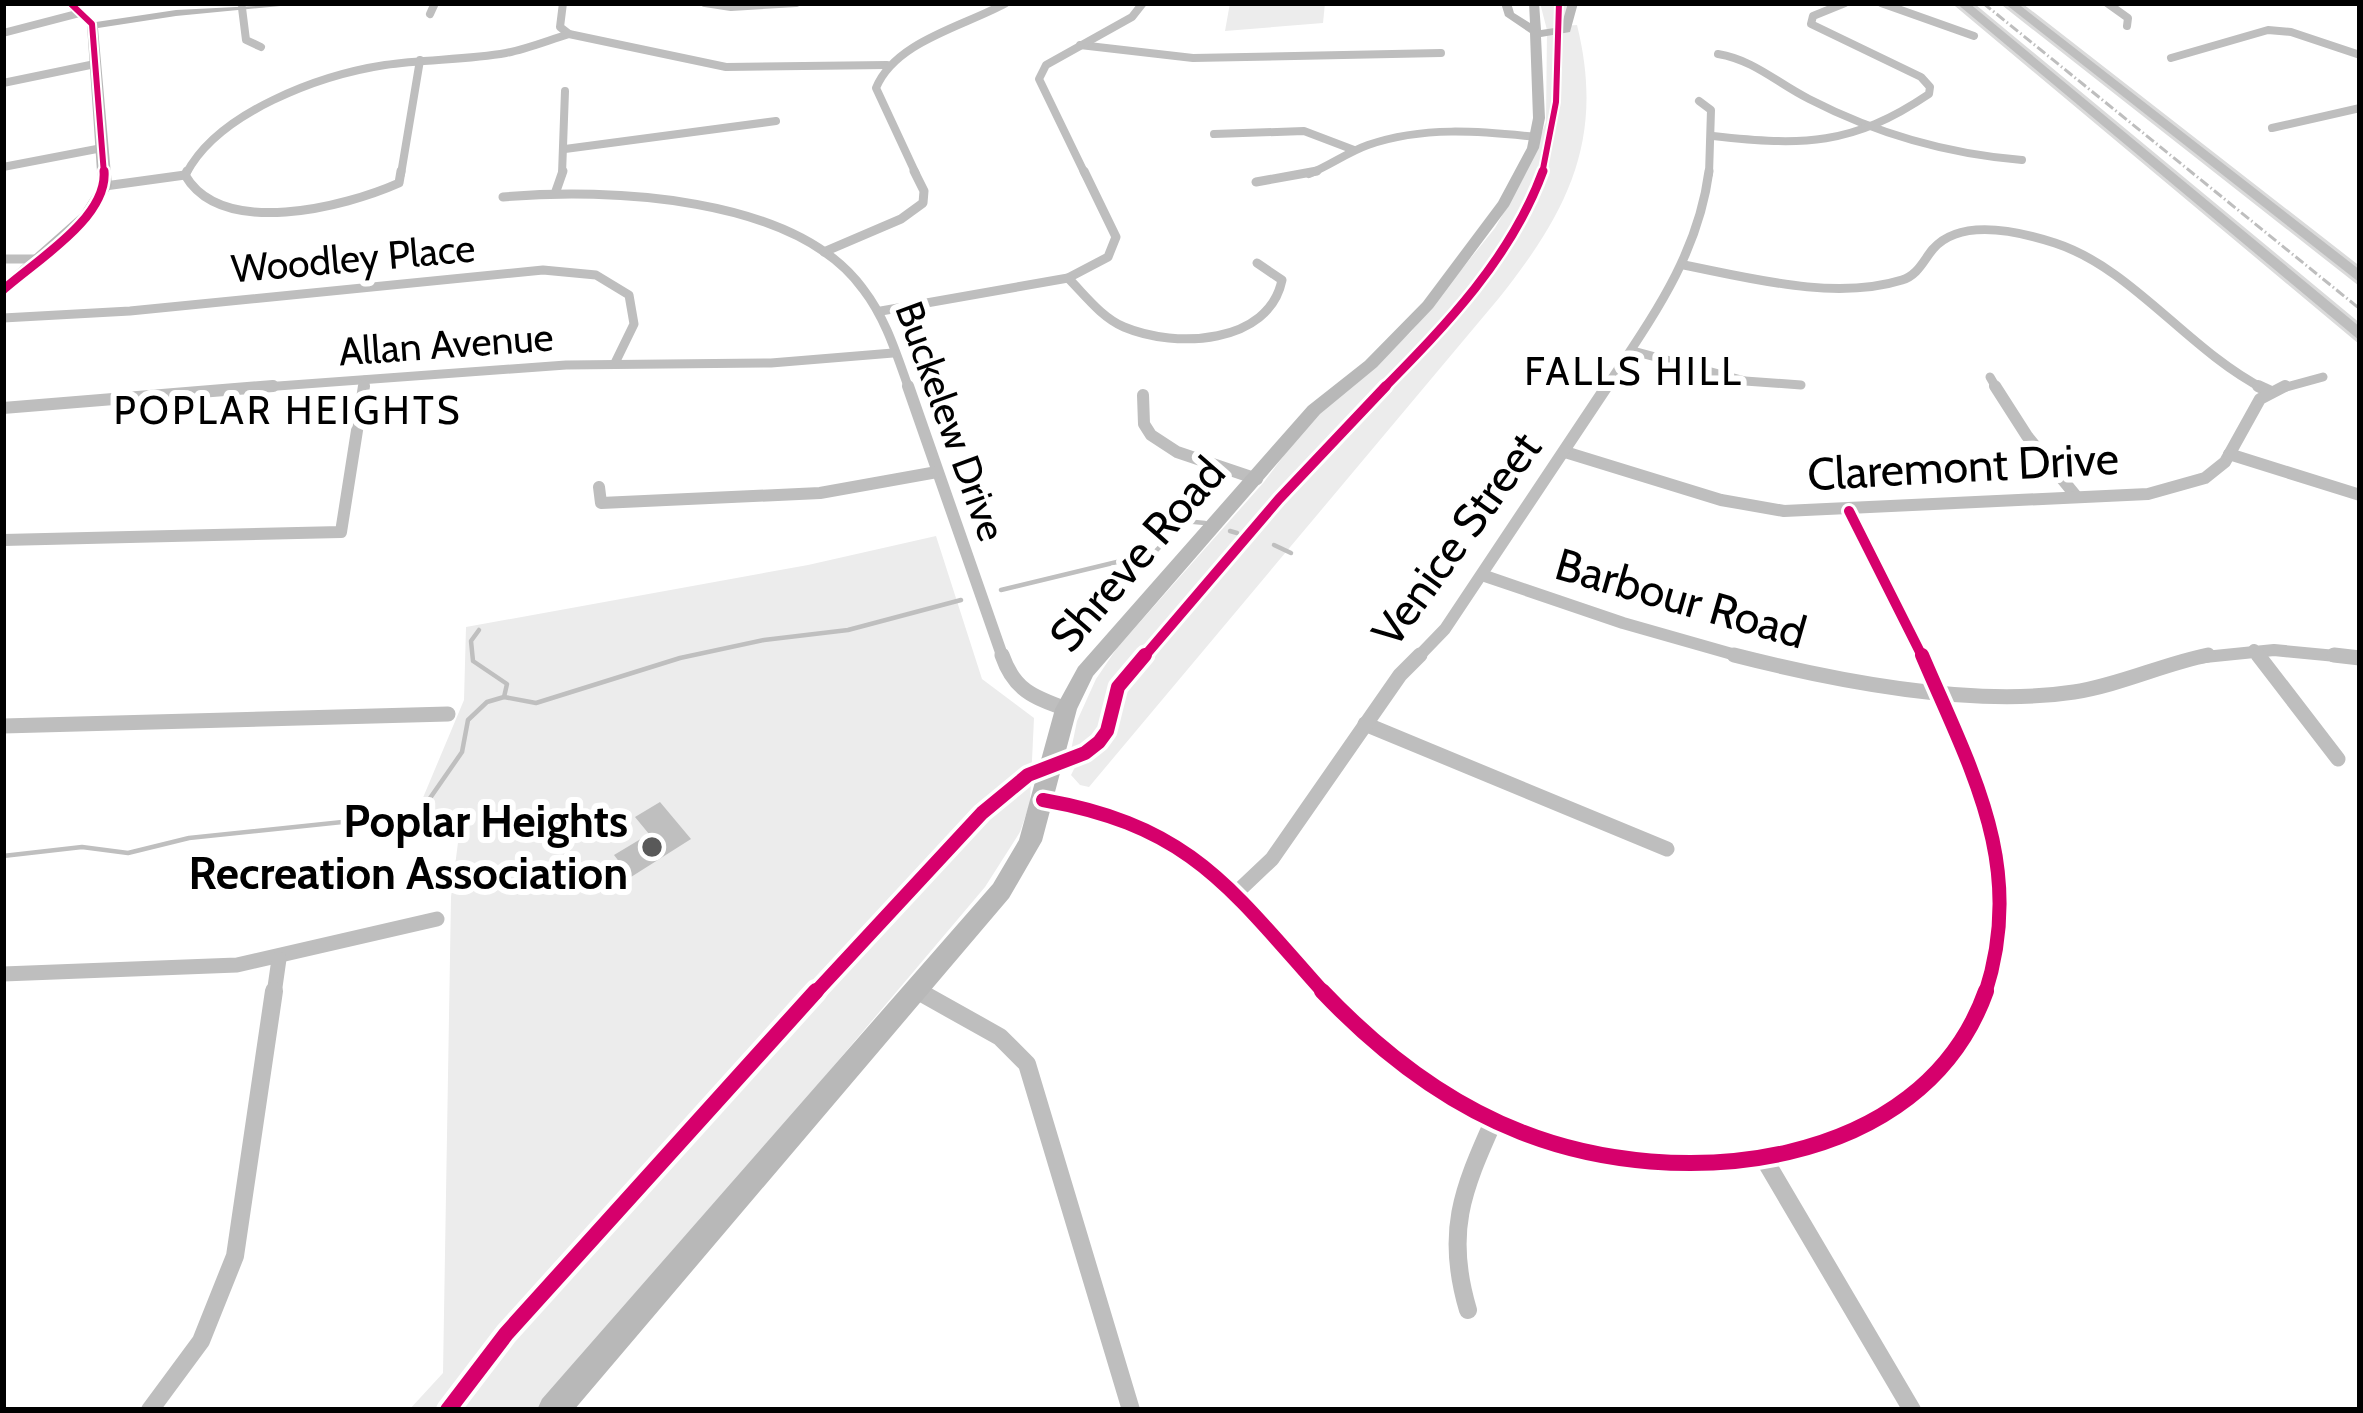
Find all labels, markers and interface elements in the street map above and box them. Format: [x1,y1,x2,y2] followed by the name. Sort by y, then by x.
[229,223,477,293] street label: Woodley Place
[885,295,1017,547] street label: Buckelew Drive
[337,313,555,375] street label: Allan Avenue
[1524,347,1744,395] district label: FALLS HILL
[114,386,462,434] district label: POPLAR HEIGHTS
[1360,421,1552,657] street label: Venice Street
[1806,431,2120,501] street label: Claremont Drive
[1038,446,1236,662] street label: Shreve Road
[1550,536,1812,660] street label: Barbour Road
[189,794,628,900] place label: Poplar Heights Recreation Association
[639,834,665,860] marker: Poplar Heights Recreation Association

